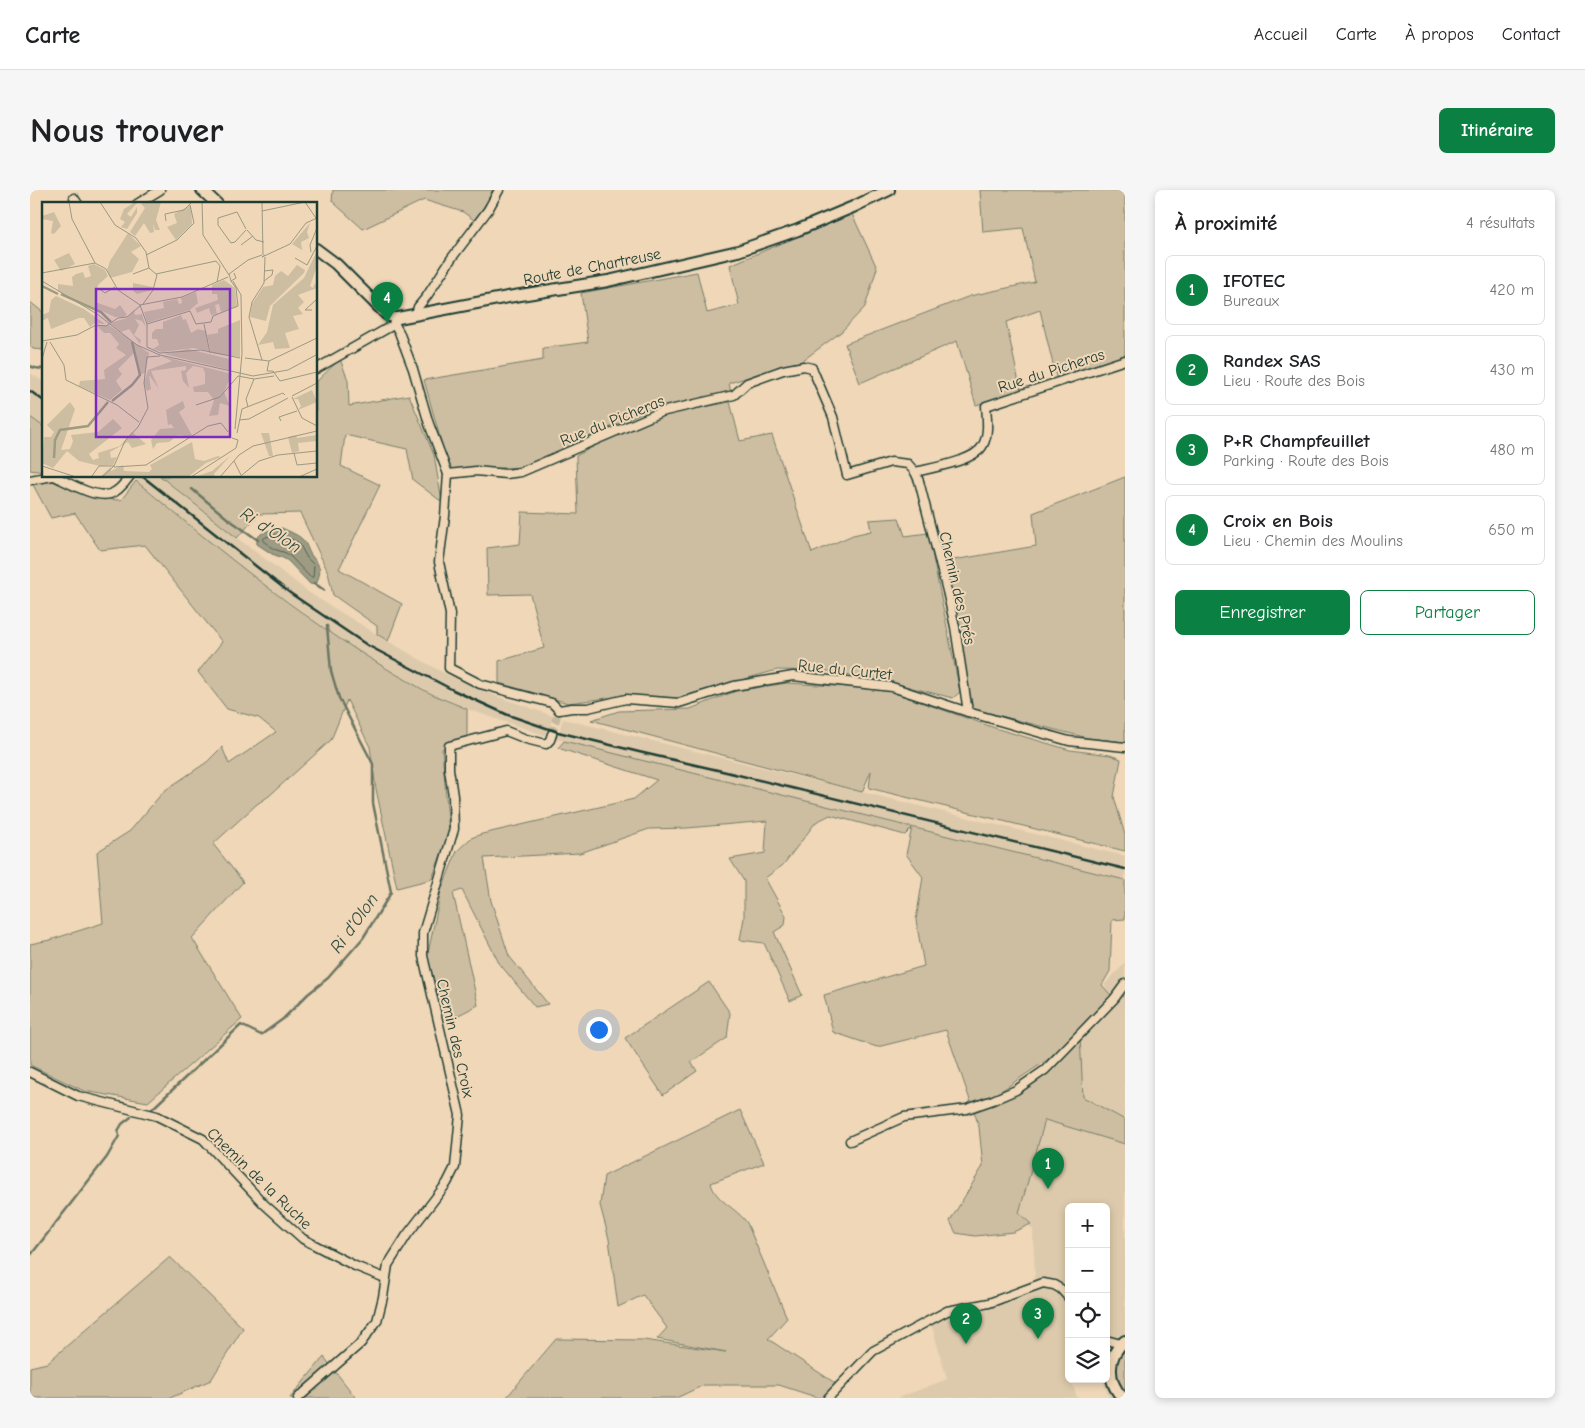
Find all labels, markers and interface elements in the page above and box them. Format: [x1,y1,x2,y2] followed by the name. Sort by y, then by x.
[25,21,80,49] text: Carte
[1254,24,1308,45] text: Accueil
[1336,24,1377,45] text: Carte
[1405,24,1474,45] text: À propos
[1502,24,1560,45] text: Contact
[1439,108,1555,153] button: Itinéraire
[30,110,223,151] text: Nous trouver
[42,202,318,478] inset map
[1175,211,1277,235] text: À proximité
[1466,214,1535,232] text: 4 résultats
[522,245,662,289] street label: Route de Chartreuse
[1223,270,1285,292] text: IFOTEC
[1189,281,1195,299] text: 1
[1490,281,1534,299] text: 420 m
[371,282,403,323] pin: 4
[1223,292,1279,310] text: Bureaux
[996,345,1107,397] street label: Rue du Picheras
[1223,350,1321,372] text: Randex SAS
[1188,361,1196,379] text: 2
[1490,361,1534,379] text: 430 m
[1223,372,1365,390] text: Lieu · Route des Bois
[558,392,667,450] street label: Rue du Picheras
[1223,430,1370,452] text: P+R Champfeuillet
[1188,441,1196,459] text: 3
[1490,441,1534,459] text: 480 m
[1223,452,1389,470] text: Parking · Route des Bois
[236,503,305,558] water label: Ri d'Olon
[1223,510,1333,532] text: Croix en Bois
[1188,521,1196,539] text: 4
[1488,521,1534,539] text: 650 m
[935,530,979,647] street label: Chemin des Prés
[1223,532,1403,550] text: Lieu · Chemin des Moulins
[1175,590,1350,635] button: Enregistrer
[1360,590,1535,635] button: Partager
[797,656,893,684] street label: Rue du Curtet
[326,889,383,957] water label: Ri d'Olon
[433,977,478,1100] street label: Chemin des Croix
[586,1017,612,1043] your location
[203,1124,315,1233] street label: Chemin de la Ruche
[1032,1148,1064,1189] pin: 1
[1065,1203,1110,1383] map controls
[1065,1203,1110,1248] button: +
[1065,1248,1110,1293] button: −
[1065,1293,1110,1338] button: locate
[1022,1298,1054,1339] pin: 3
[950,1303,982,1344] pin: 2
[1065,1338,1110,1383] button: layers

